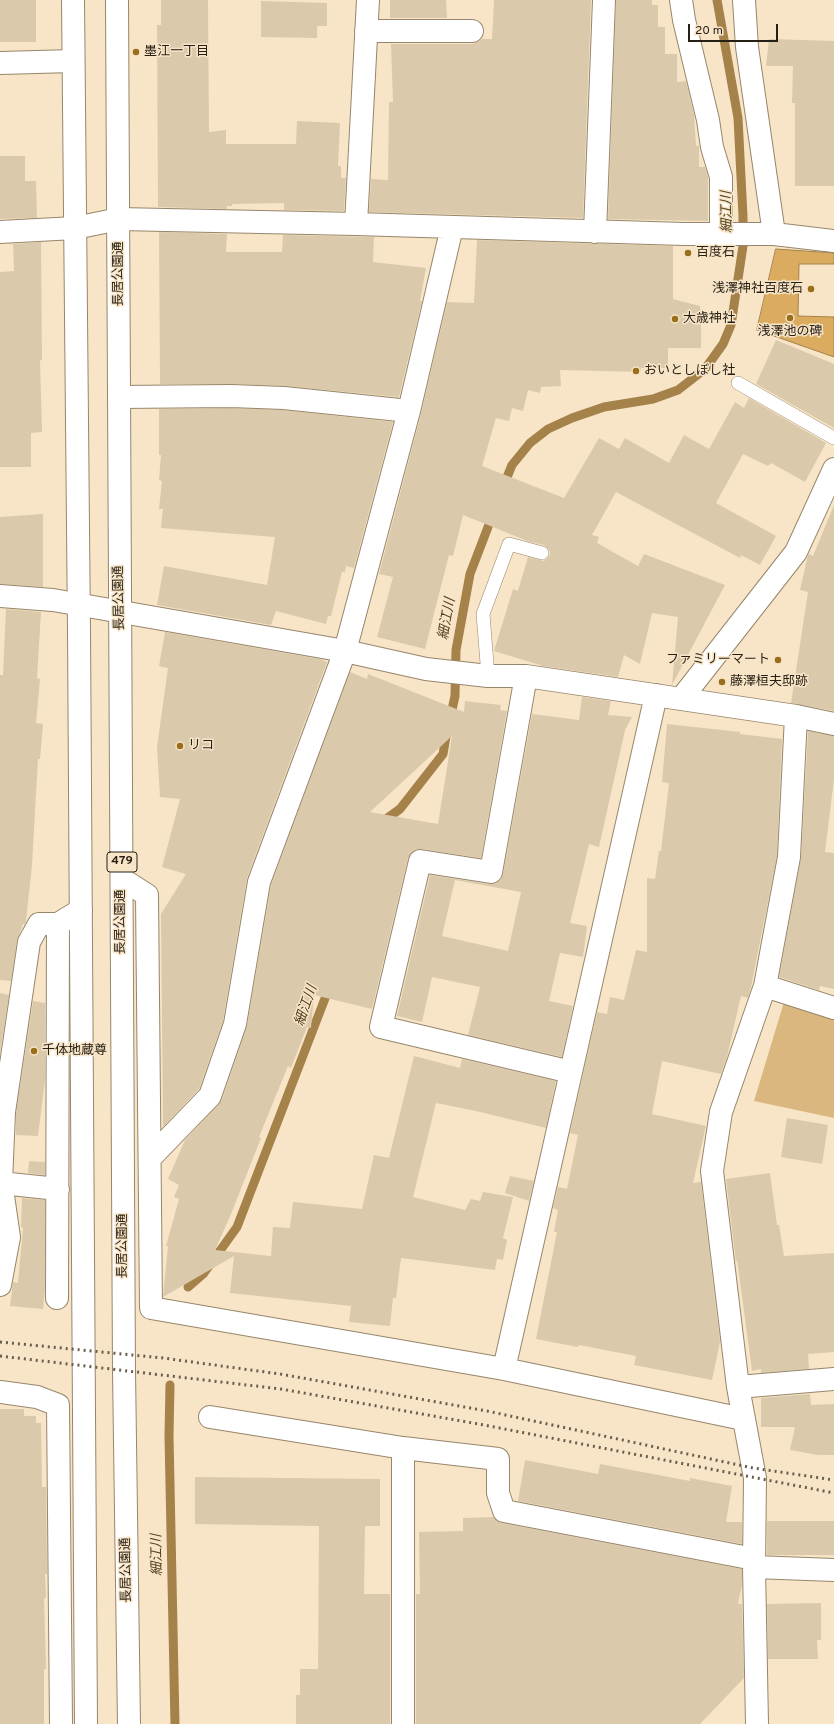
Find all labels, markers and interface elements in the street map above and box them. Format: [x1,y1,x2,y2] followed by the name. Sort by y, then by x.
[690,16,780,42] scale bar
[695,23,723,39] text: 20 m
[144,44,209,60] place label: 墨江一丁目
[131,47,141,57] marker: 墨江一丁目
[719,191,737,233] water label: 細江川
[111,242,127,306] street label: 長居公園通
[696,245,735,261] place label: 百度石
[683,248,693,258] marker: 百度石
[712,281,803,297] place label: 浅澤神社百度石
[806,284,816,294] marker: 浅澤神社百度石
[683,311,735,327] place label: 大歳神社
[785,313,795,323] marker: 浅澤池の碑
[670,314,680,324] marker: 大歳神社
[758,324,822,340] place label: 浅澤池の碑
[644,363,735,379] place label: おいとしぼし社
[631,366,641,376] marker: おいとしぼし社
[112,565,128,631] street label: 長居公園通
[436,597,460,641] water label: 細江川
[666,652,770,668] place label: ファミリーマート
[773,655,783,665] marker: ファミリーマート
[730,674,808,690] place label: 藤澤桓夫邸跡
[717,677,727,687] marker: 藤澤桓夫邸跡
[188,738,214,754] place label: リコ
[175,741,185,751] marker: リコ
[107,852,137,872] road number: 479
[113,890,129,954] street label: 長居公園通
[292,983,322,1029] water label: 細江川
[42,1043,107,1059] place label: 千体地蔵尊
[29,1046,39,1056] marker: 千体地蔵尊
[115,1214,131,1278] street label: 長居公園通
[149,1534,167,1576] water label: 細江川
[119,1537,135,1603] street label: 長居公園通

